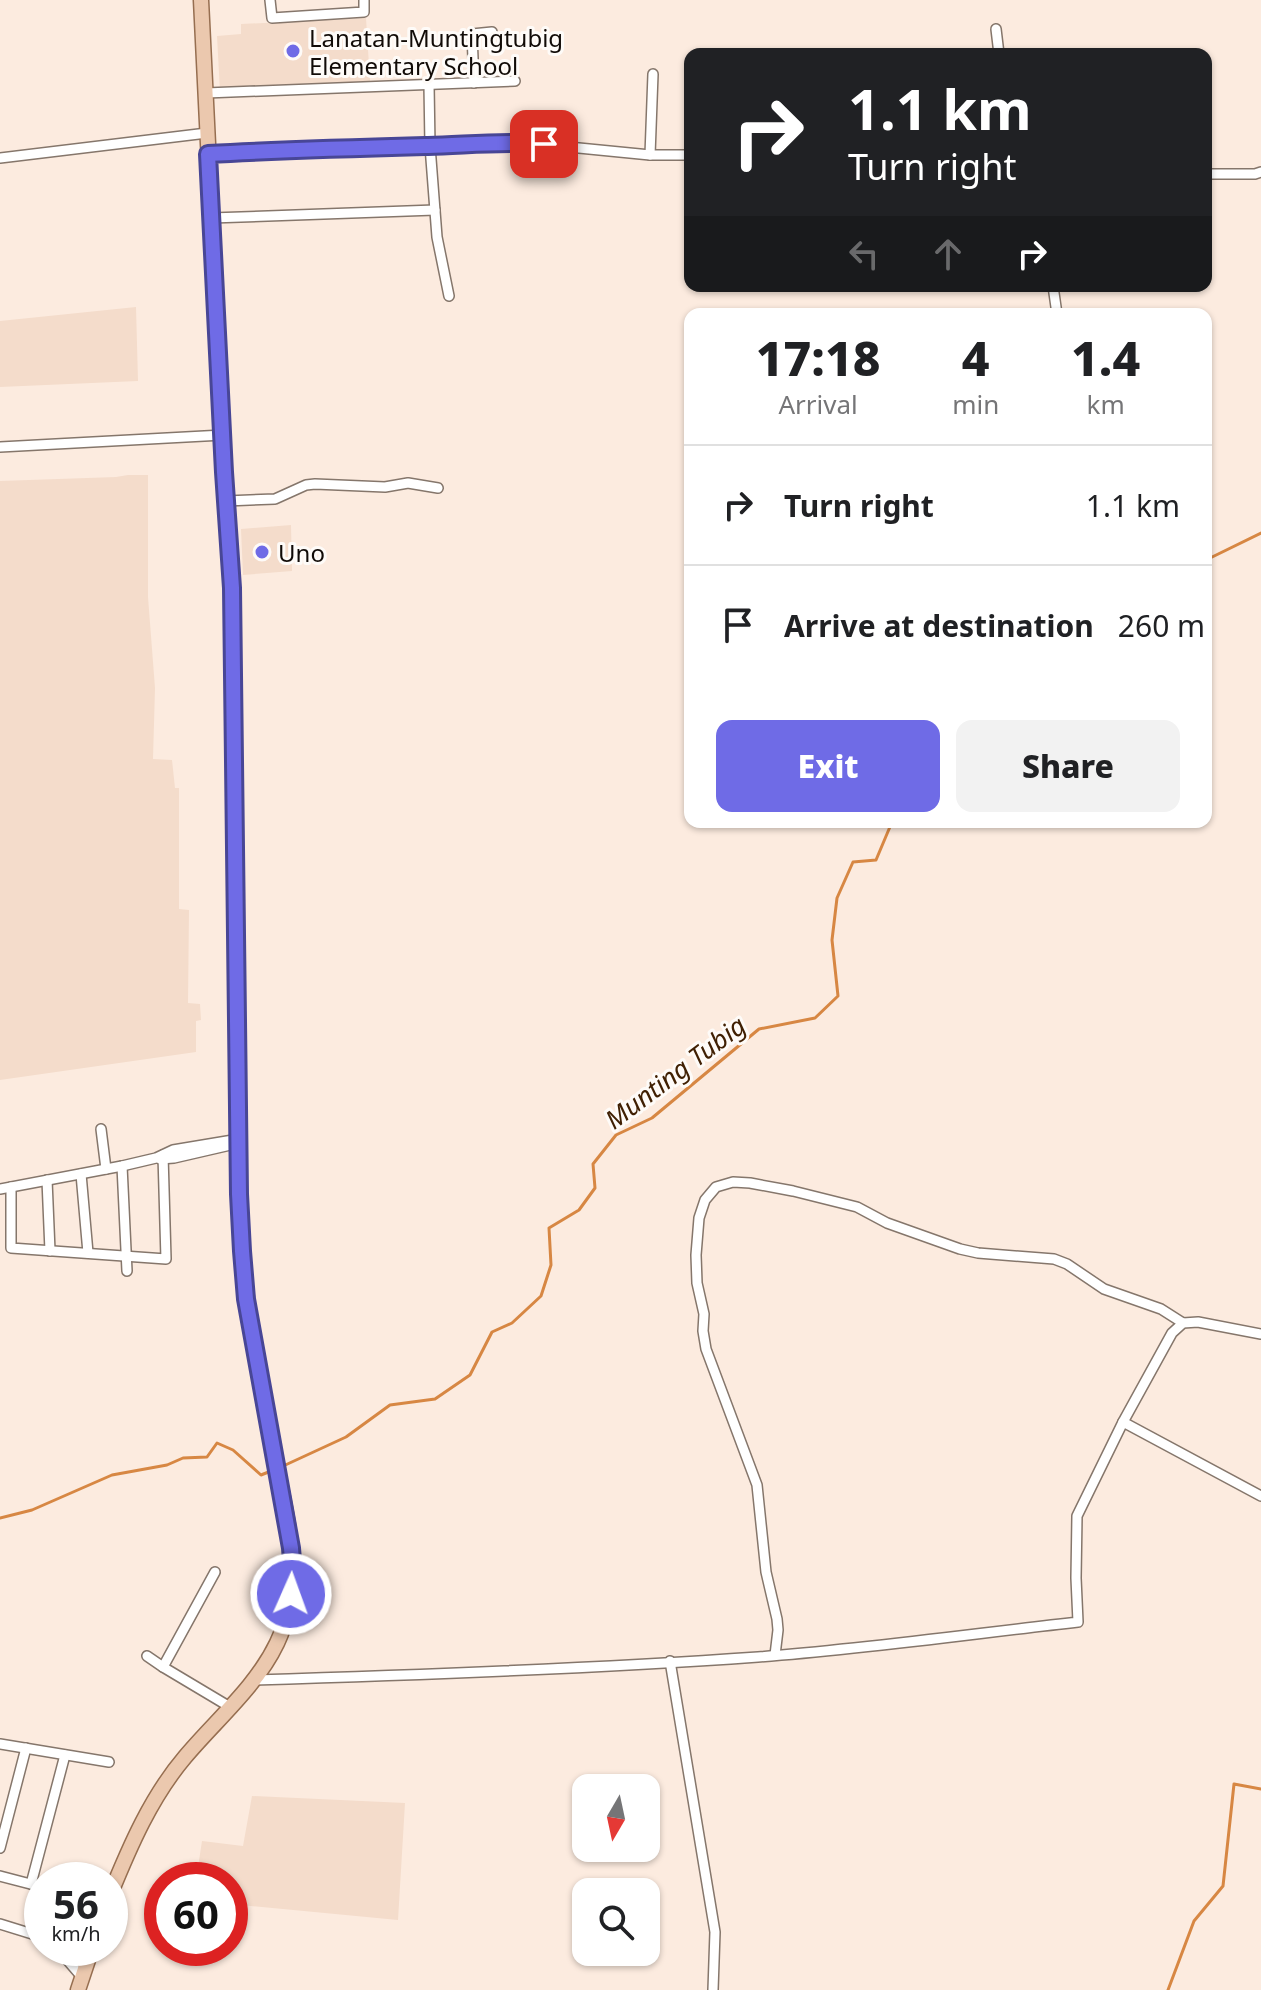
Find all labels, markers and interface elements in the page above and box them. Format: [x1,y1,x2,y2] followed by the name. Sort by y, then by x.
[309,21,563,82] place label: Lanatan-Muntingtubig Elementary School
[284,42,302,60] marker: Lanatan-Muntingtubig Elementary School
[848,70,1032,146] text: 1.1 km
[716,80,820,184] icon: right
[510,110,578,178] pin
[522,122,566,166] icon: arrive
[848,142,1016,191] text: Turn right
[842,232,886,276] icon: left
[926,232,970,276] icon: ahead
[1010,232,1054,276] icon: right
[756,325,880,390] text: 17:18
[962,325,990,390] text: 4
[1071,325,1140,390] text: 1.4
[778,386,858,422] text: Arrival
[952,386,999,422] text: min
[1087,386,1125,422] text: km
[716,483,760,527] icon: right
[784,485,934,526] text: Turn right
[1086,485,1180,526] text: 1.1 km
[278,536,325,569] place label: Uno
[253,543,271,561] marker: Uno
[716,603,760,647] icon: arrive
[784,605,1094,646] text: Arrive at destination
[1118,605,1205,646] text: 260 m
[716,720,940,812] button: Exit
[956,720,1180,812] button: Share
[597,1007,753,1137] water label: Munting Tubig
[249,1552,333,1636] position arrow
[572,1774,660,1862] north arrow
[572,1774,660,1966] map controls
[144,1862,248,1966] speed limit sign: 60
[53,1876,99,1931] text: 56
[572,1878,660,1966] button: search
[51,1920,101,1947] text: km/h

